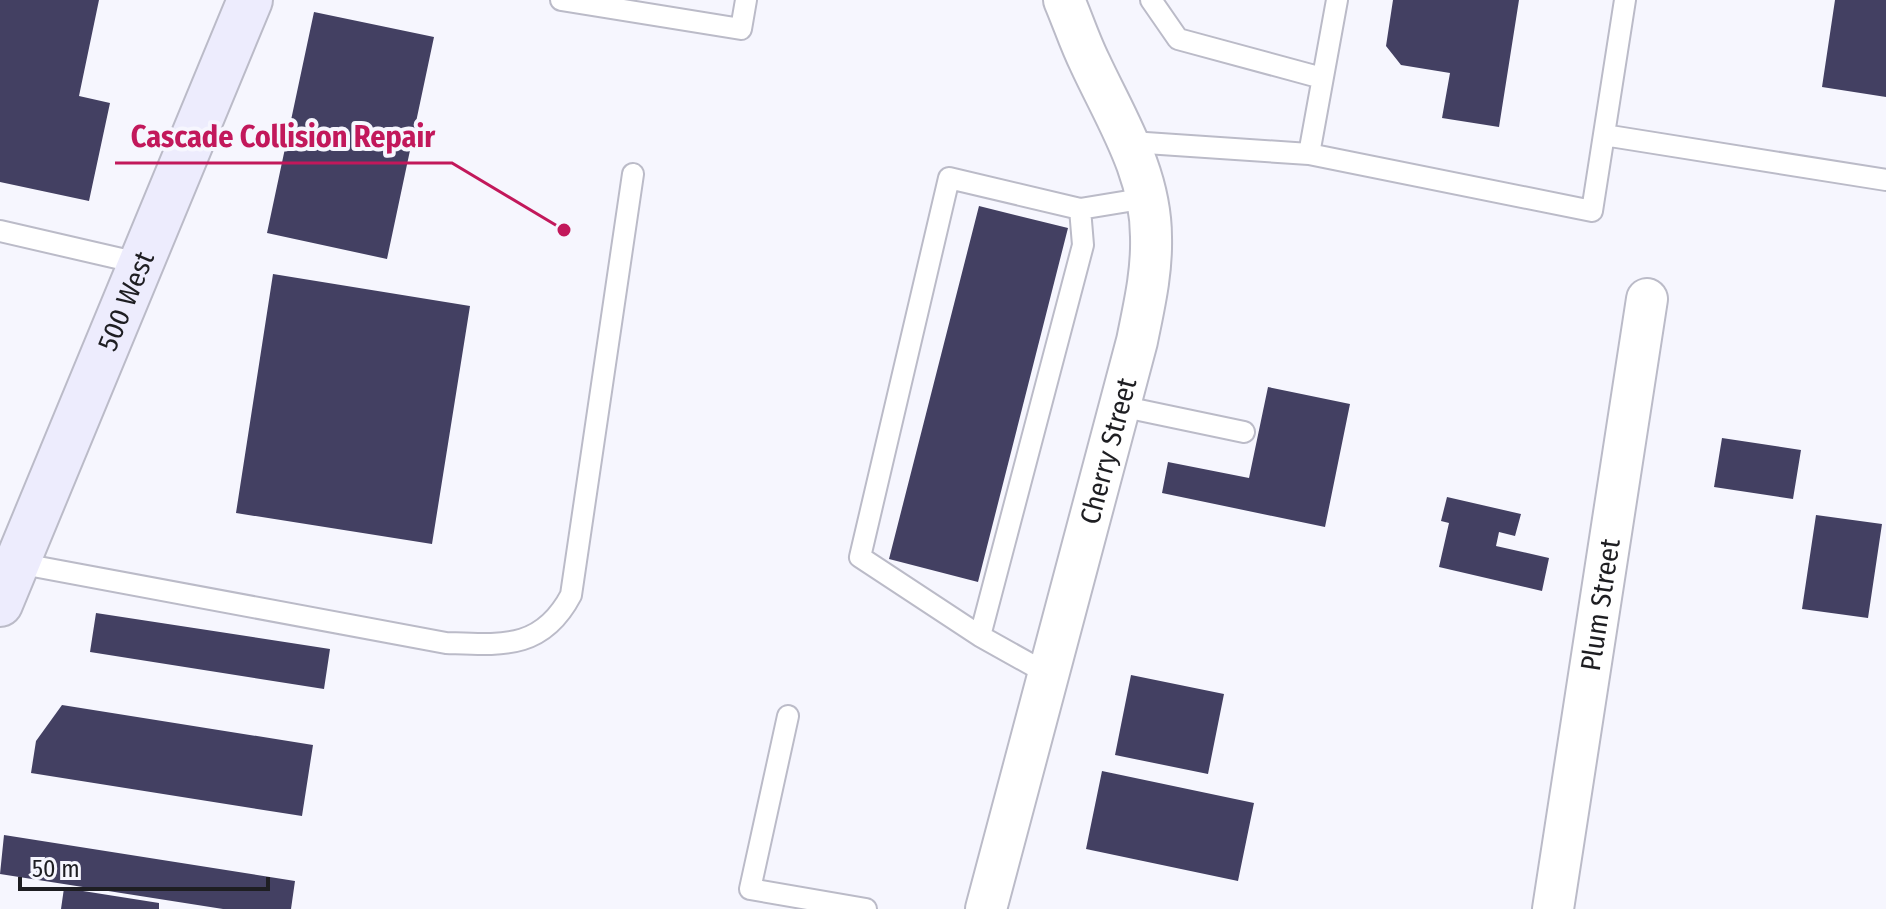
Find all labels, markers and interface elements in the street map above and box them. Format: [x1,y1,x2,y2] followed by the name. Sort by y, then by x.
[115,109,452,163] callout: Cascade Collision Repair
[131,119,436,155] text: Cascade Collision Repair
[91,246,161,356] street label: 500 West
[1073,373,1144,528] street label: Cherry Street
[1574,535,1627,673] street label: Plum Street
[20,841,268,891] scale bar
[32,855,80,883] text: 50 m

